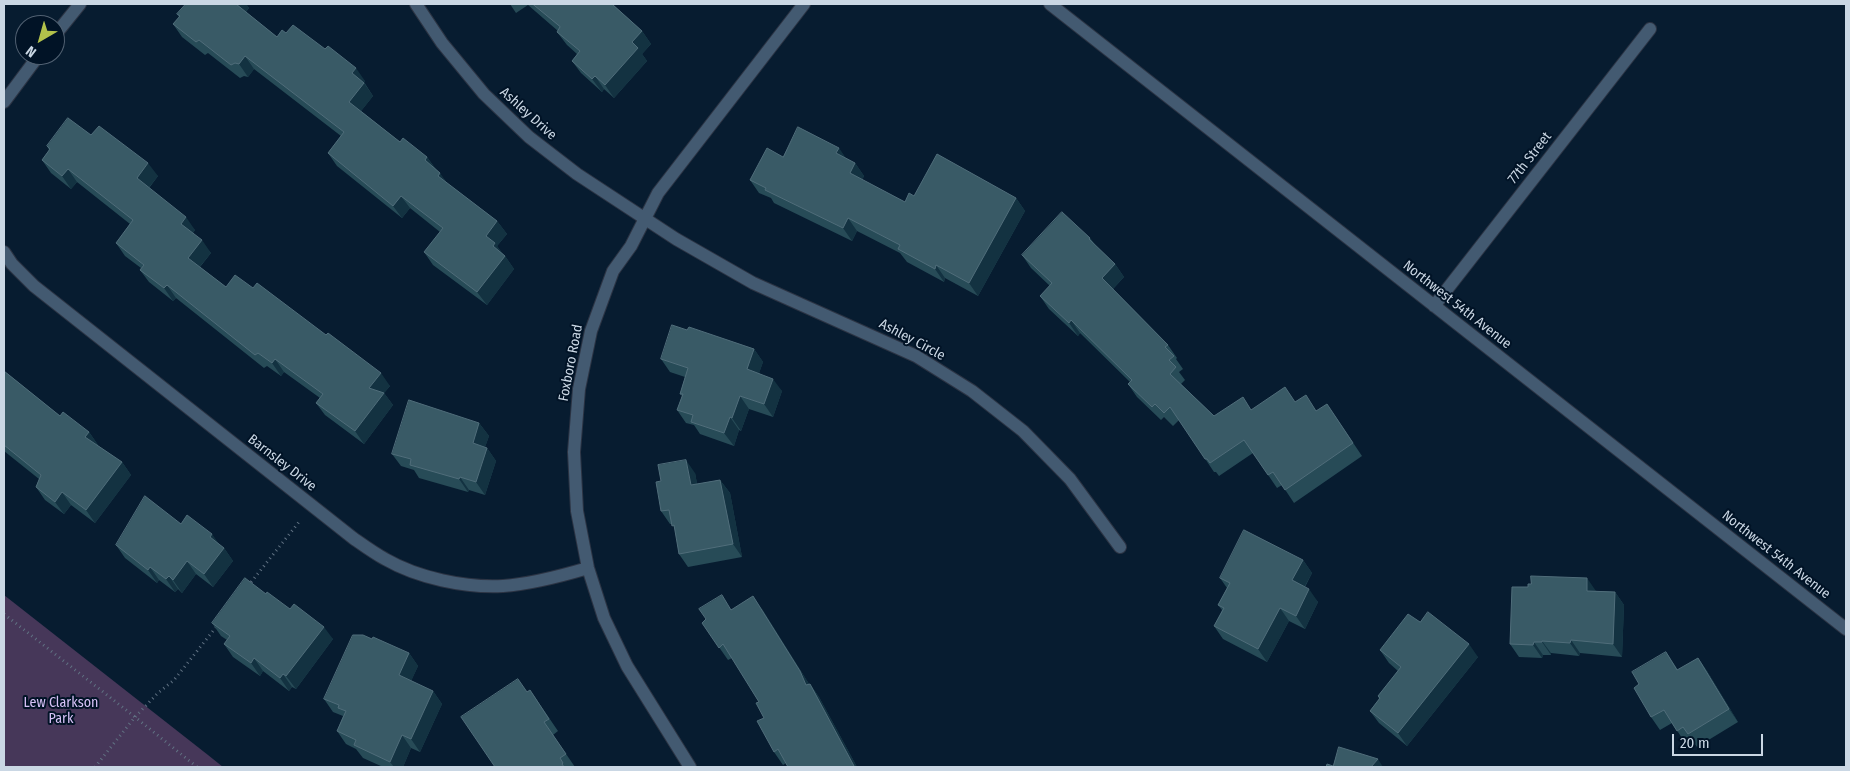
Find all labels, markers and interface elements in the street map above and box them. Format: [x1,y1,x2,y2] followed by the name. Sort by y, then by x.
[15,15,65,65] north arrow
[23,42,40,61] text: N
[496,84,560,144] street label: Ashley Drive
[1505,129,1555,187] street label: 77th Street
[1399,257,1515,353] street label: Northwest 54th Avenue
[876,316,948,364] street label: Ashley Circle
[555,323,587,403] street label: Foxboro Road
[244,431,320,495] street label: Barnsley Drive
[1718,507,1834,603] street label: Northwest 54th Avenue
[24,695,98,728] park label: Lew Clarkson Park
[1675,724,1766,756] scale bar
[1680,734,1710,752] text: 20 m

